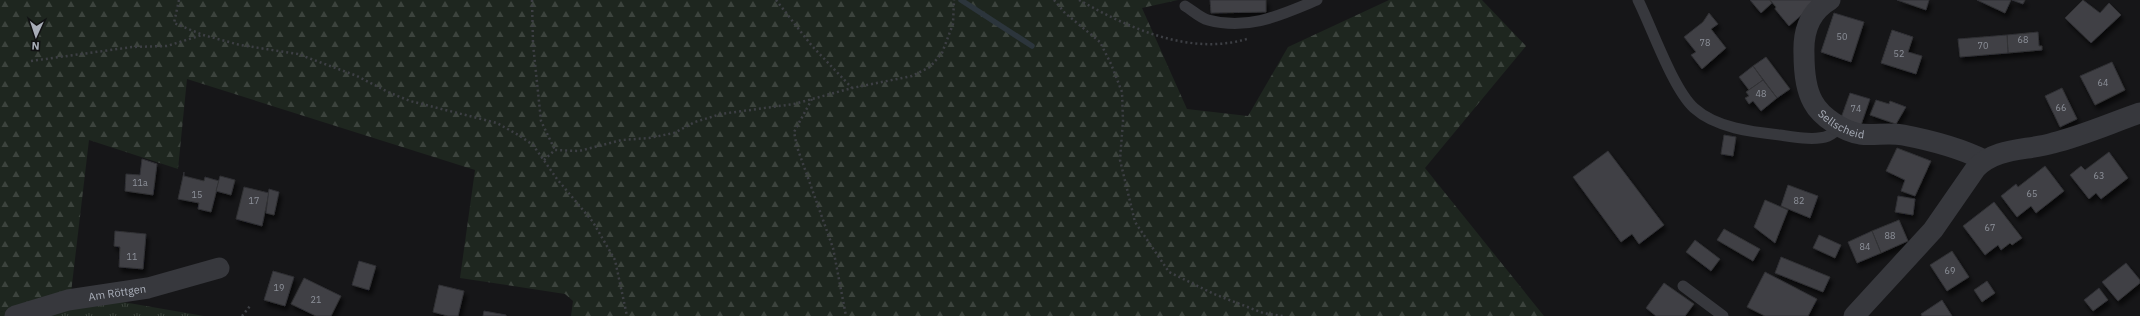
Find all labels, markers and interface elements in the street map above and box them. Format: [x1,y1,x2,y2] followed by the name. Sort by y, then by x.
[16,16,56,56] north arrow
[1837,31,1847,42] house number: 50
[2018,34,2028,45] house number: 68
[1700,37,1710,48] house number: 78
[31,39,40,53] text: N
[1978,40,1988,51] house number: 70
[1894,48,1904,59] house number: 52
[2098,77,2108,88] house number: 64
[1756,88,1766,99] house number: 48
[2056,102,2066,113] house number: 66
[1851,103,1861,114] house number: 74
[1815,107,1865,141] street label: Sellscheid
[2094,170,2104,181] house number: 63
[132,177,148,188] house number: 11a
[2027,188,2037,199] house number: 65
[192,189,202,200] house number: 15
[249,195,259,206] house number: 17
[1794,195,1804,206] house number: 82
[1985,222,1995,233] house number: 67
[1885,230,1895,241] house number: 88
[1860,241,1870,252] house number: 84
[127,251,137,262] house number: 11
[1945,265,1955,276] house number: 69
[87,281,147,304] street label: Am Röttgen
[274,282,284,293] house number: 19
[311,294,321,305] house number: 21

